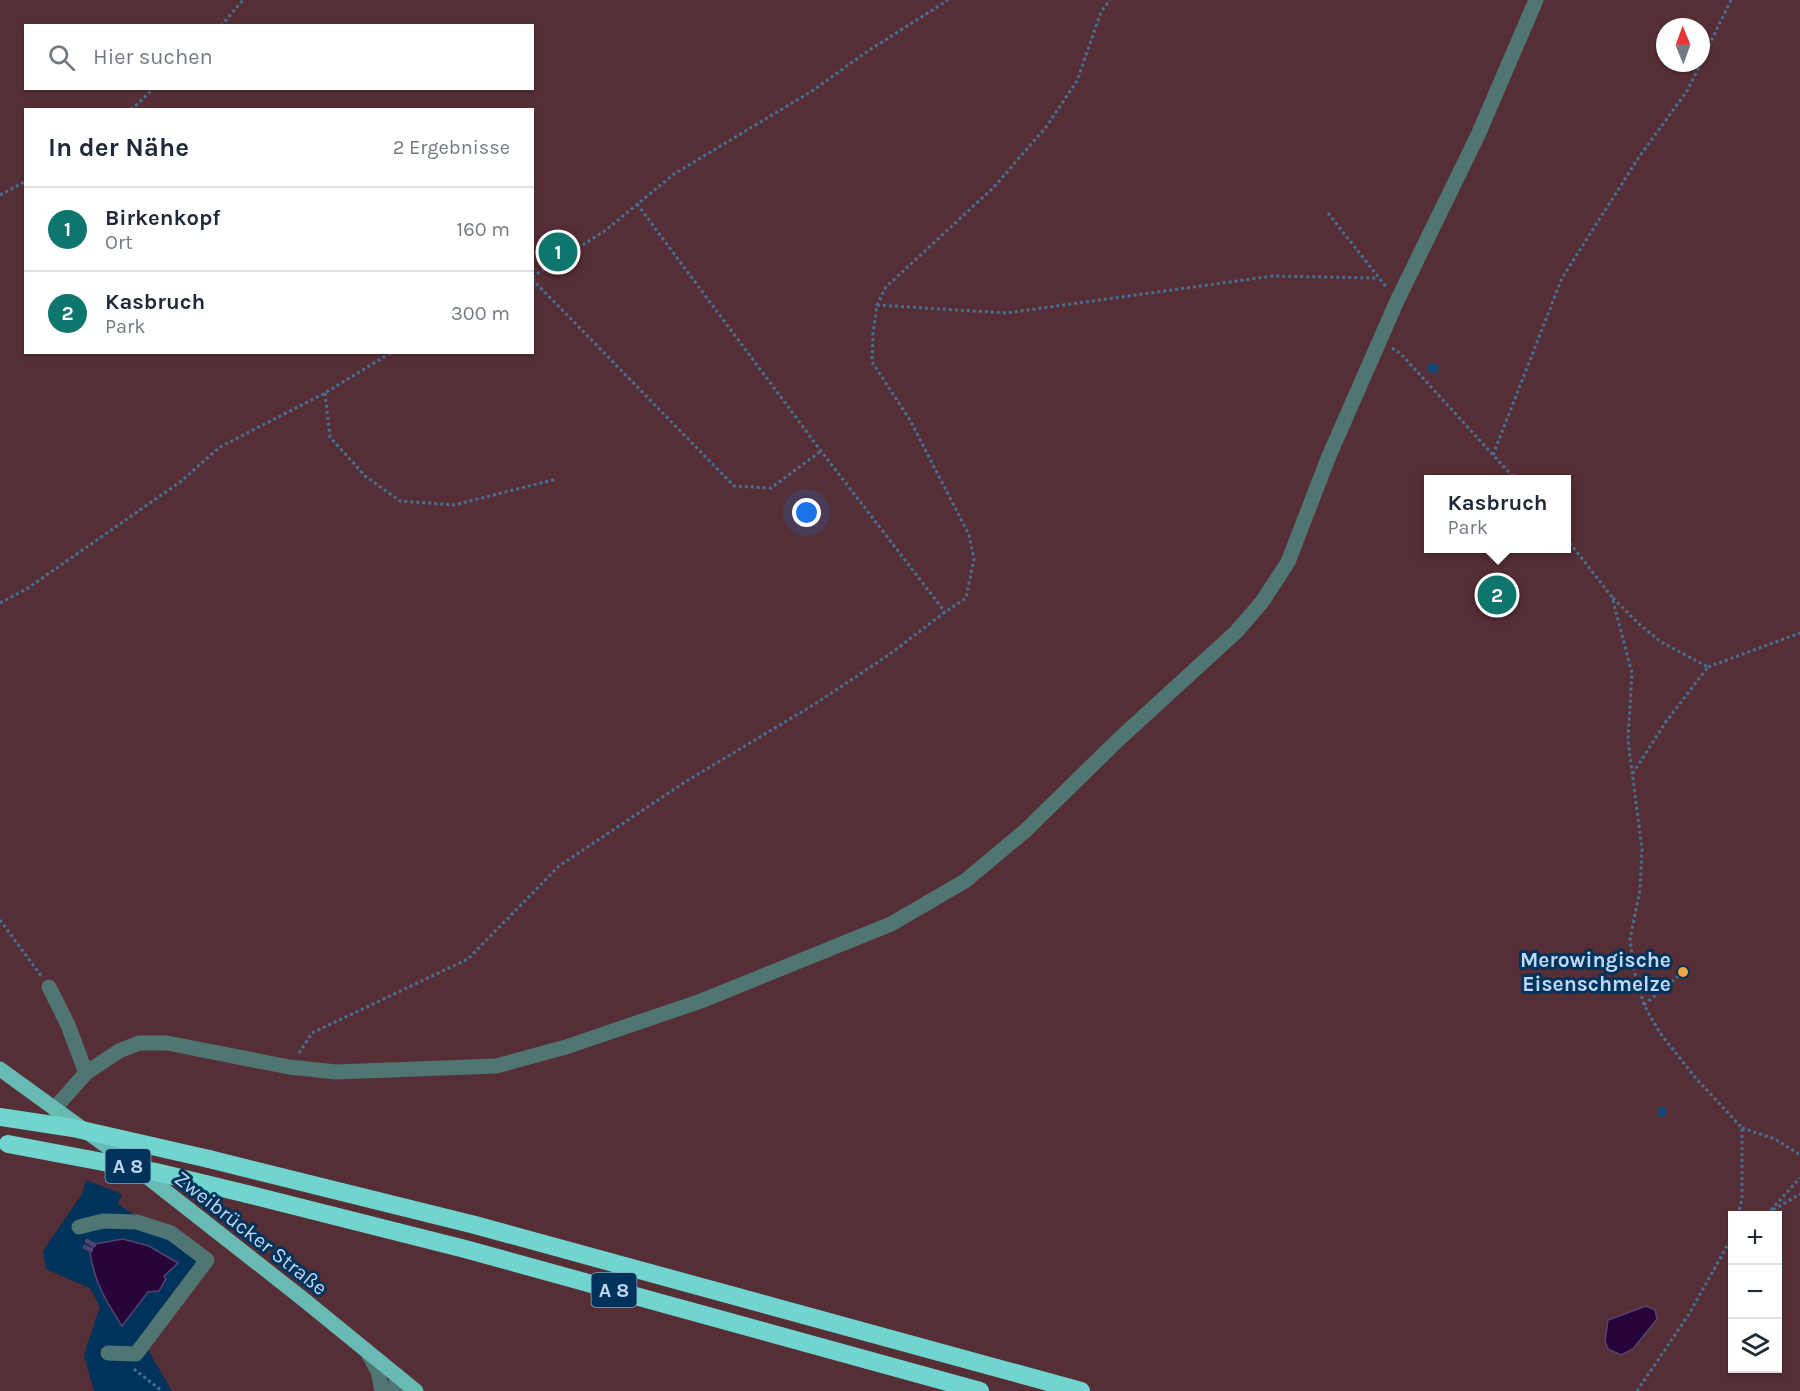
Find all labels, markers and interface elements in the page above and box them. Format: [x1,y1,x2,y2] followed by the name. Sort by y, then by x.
[1656,18,1710,72] north arrow
[24,24,534,90] search box
[45,41,78,74] icon: search
[93,44,213,70] text: Hier suchen
[48,132,189,163] text: In der Nähe
[393,136,510,159] text: 2 Ergebnisse
[105,205,220,231] text: Birkenkopf
[64,218,71,241] text: 1
[457,218,510,241] text: 160 m
[538,230,578,274] pin: 1
[105,231,133,254] text: Ort
[105,289,205,315] text: Kasbruch
[61,302,74,325] text: 2
[451,302,510,325] text: 300 m
[105,315,146,338] text: Park
[1424,475,1571,553] popup
[1447,490,1548,516] text: Kasbruch
[792,498,821,527] your location
[1447,516,1488,539] text: Park
[1478,572,1516,618] pin: 2
[1520,948,1671,996] place label: Merowingische Eisenschmelze
[1676,965,1690,979] marker: Merowingische Eisenschmelze
[106,1149,150,1183] road number: A 8
[170,1166,332,1300] street label: Zweibrücker Straße
[1728,1211,1782,1373] map controls
[1728,1211,1782,1265] button: +
[1728,1265,1782,1319] button: −
[592,1273,636,1307] road number: A 8
[1728,1319,1782,1373] button: layers

